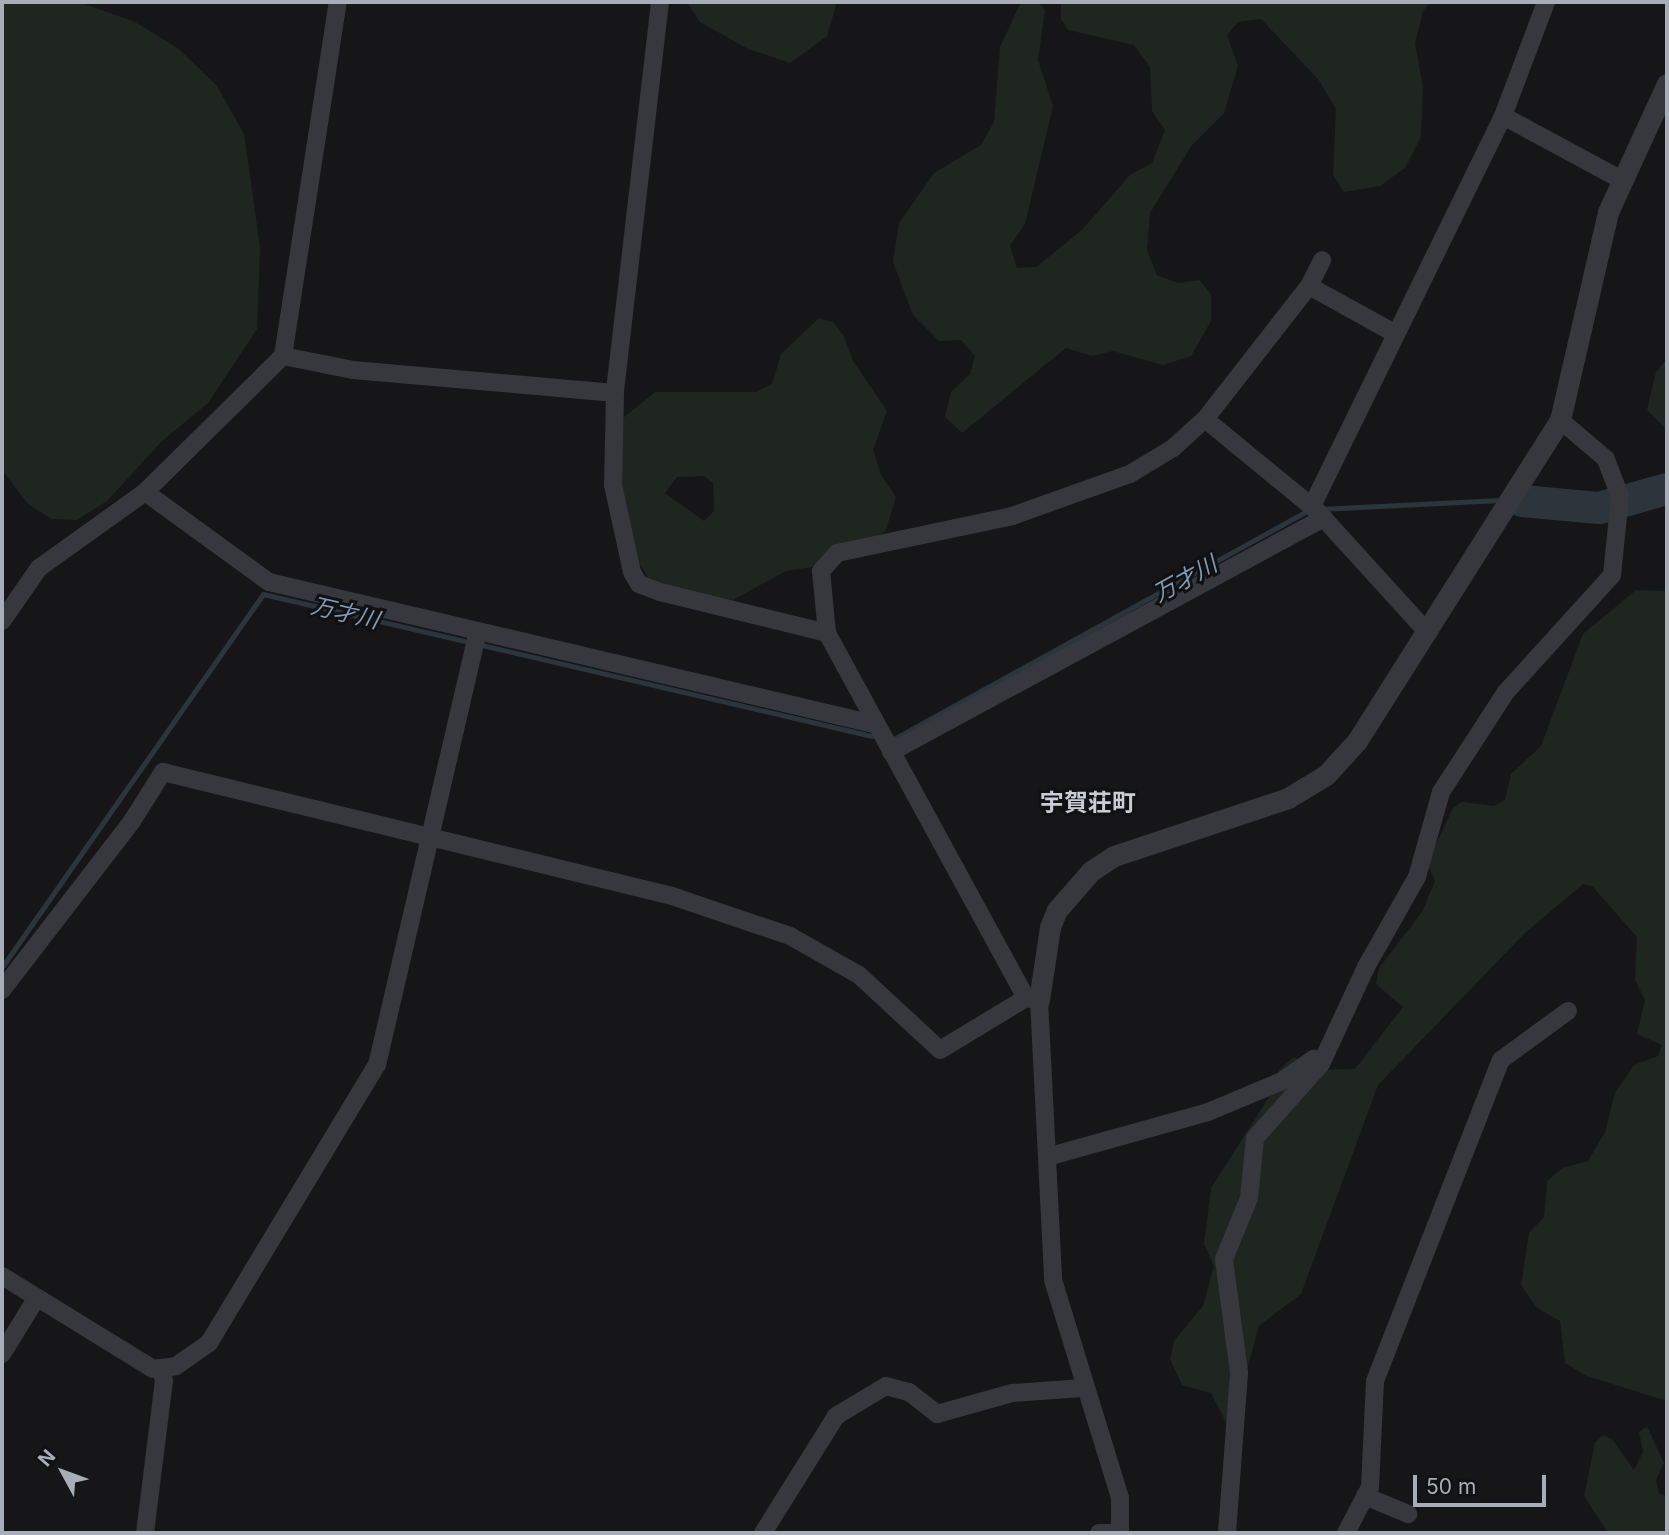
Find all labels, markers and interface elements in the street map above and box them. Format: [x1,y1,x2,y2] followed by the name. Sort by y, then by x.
[1148,550,1222,608] water label: 万才川
[308,592,382,634] water label: 万才川
[1040,789,1136,817] district label: 宇賀荘町
[28,1437,98,1507] north arrow
[33,1445,60,1471] text: N
[1417,1462,1550,1506] scale bar
[1426,1474,1476,1499] text: 50 m

